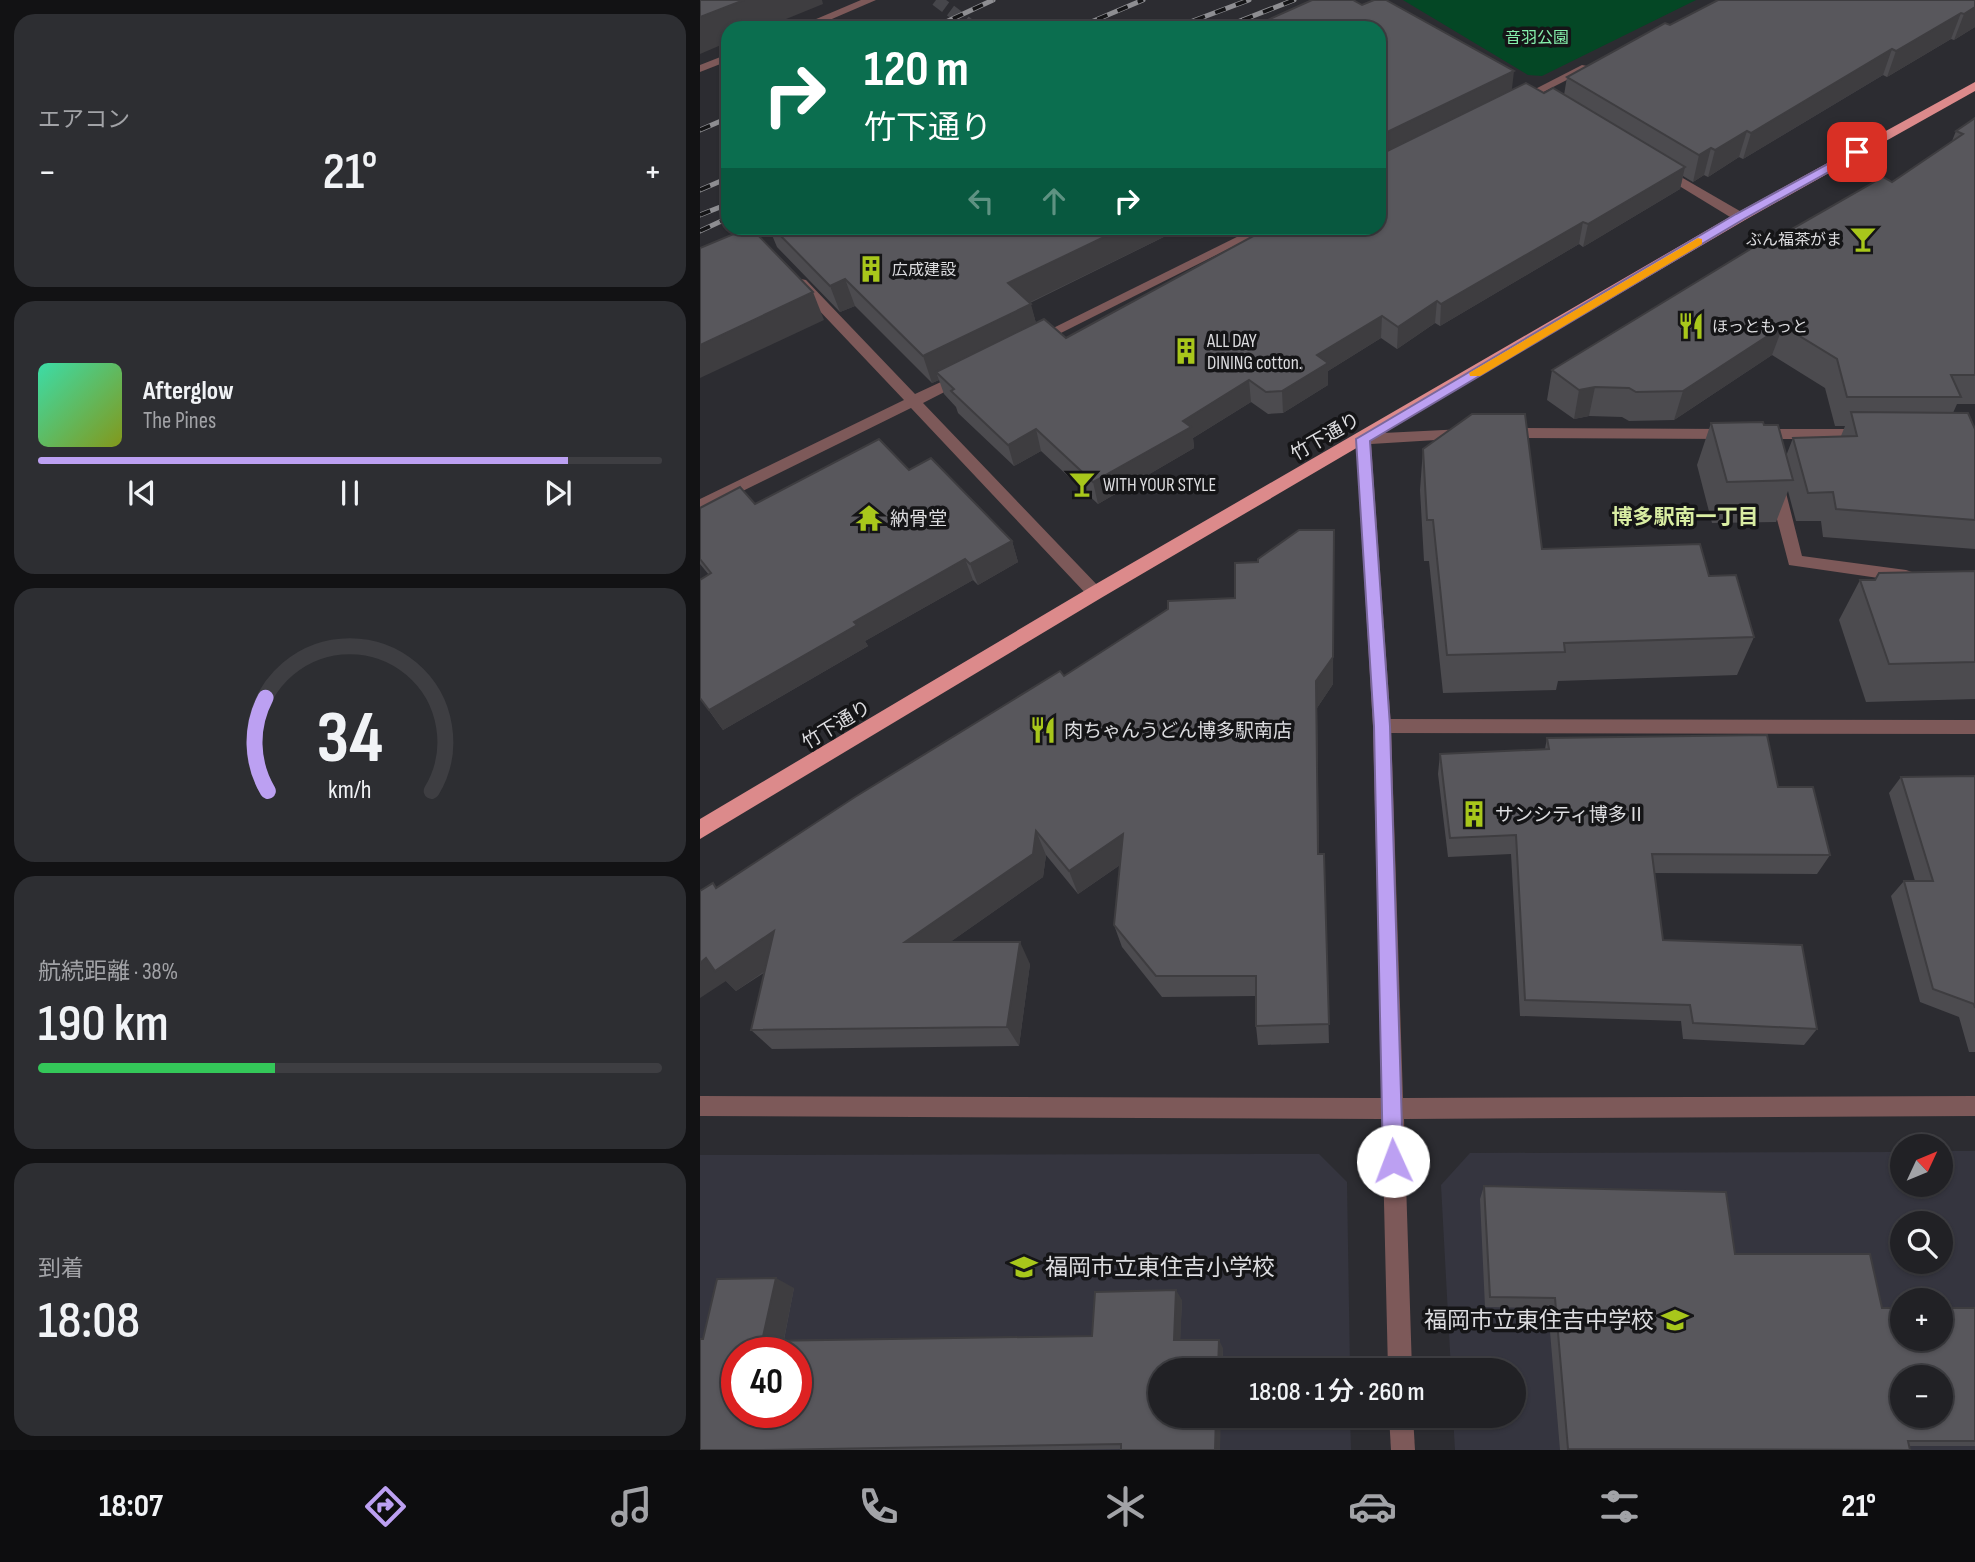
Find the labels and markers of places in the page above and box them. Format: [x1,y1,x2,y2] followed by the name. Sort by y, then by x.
[1827,122,1887,182] pin
[1848,224,1878,254] bar icon: ぶん福茶がま
[1746,231,1842,250] place label: ぶん福茶がま
[856,254,886,284] building icon: 広成建設
[892,261,956,280] place label: 広成建設
[1676,311,1706,341] restaurant icon: ほっともっと
[1712,318,1808,337] place label: ほっともっと
[1206,330,1302,375] place label: ALL DAY DINING cotton.
[1171,336,1201,366] building icon: ALL DAY DINING cotton.
[1067,469,1097,499] bar icon: WITH YOUR STYLE
[1103,474,1216,497] place label: WITH YOUR STYLE
[854,503,884,533] temple icon: 納骨堂
[890,508,947,531] place label: 納骨堂
[1028,715,1058,745] restaurant icon: 肉ちゃんうどん博多駅南店
[1064,720,1292,743] place label: 肉ちゃんうどん博多駅南店
[1459,799,1489,829] building icon: サンシティ博多Ⅱ
[1495,804,1646,827] place label: サンシティ博多Ⅱ
[1009,1252,1039,1282] school or university icon: 福岡市立東住吉小学校
[1045,1254,1275,1282] place label: 福岡市立東住吉小学校
[1660,1305,1690,1335] school or university icon: 福岡市立東住吉中学校
[1424,1307,1654,1335] place label: 福岡市立東住吉中学校

